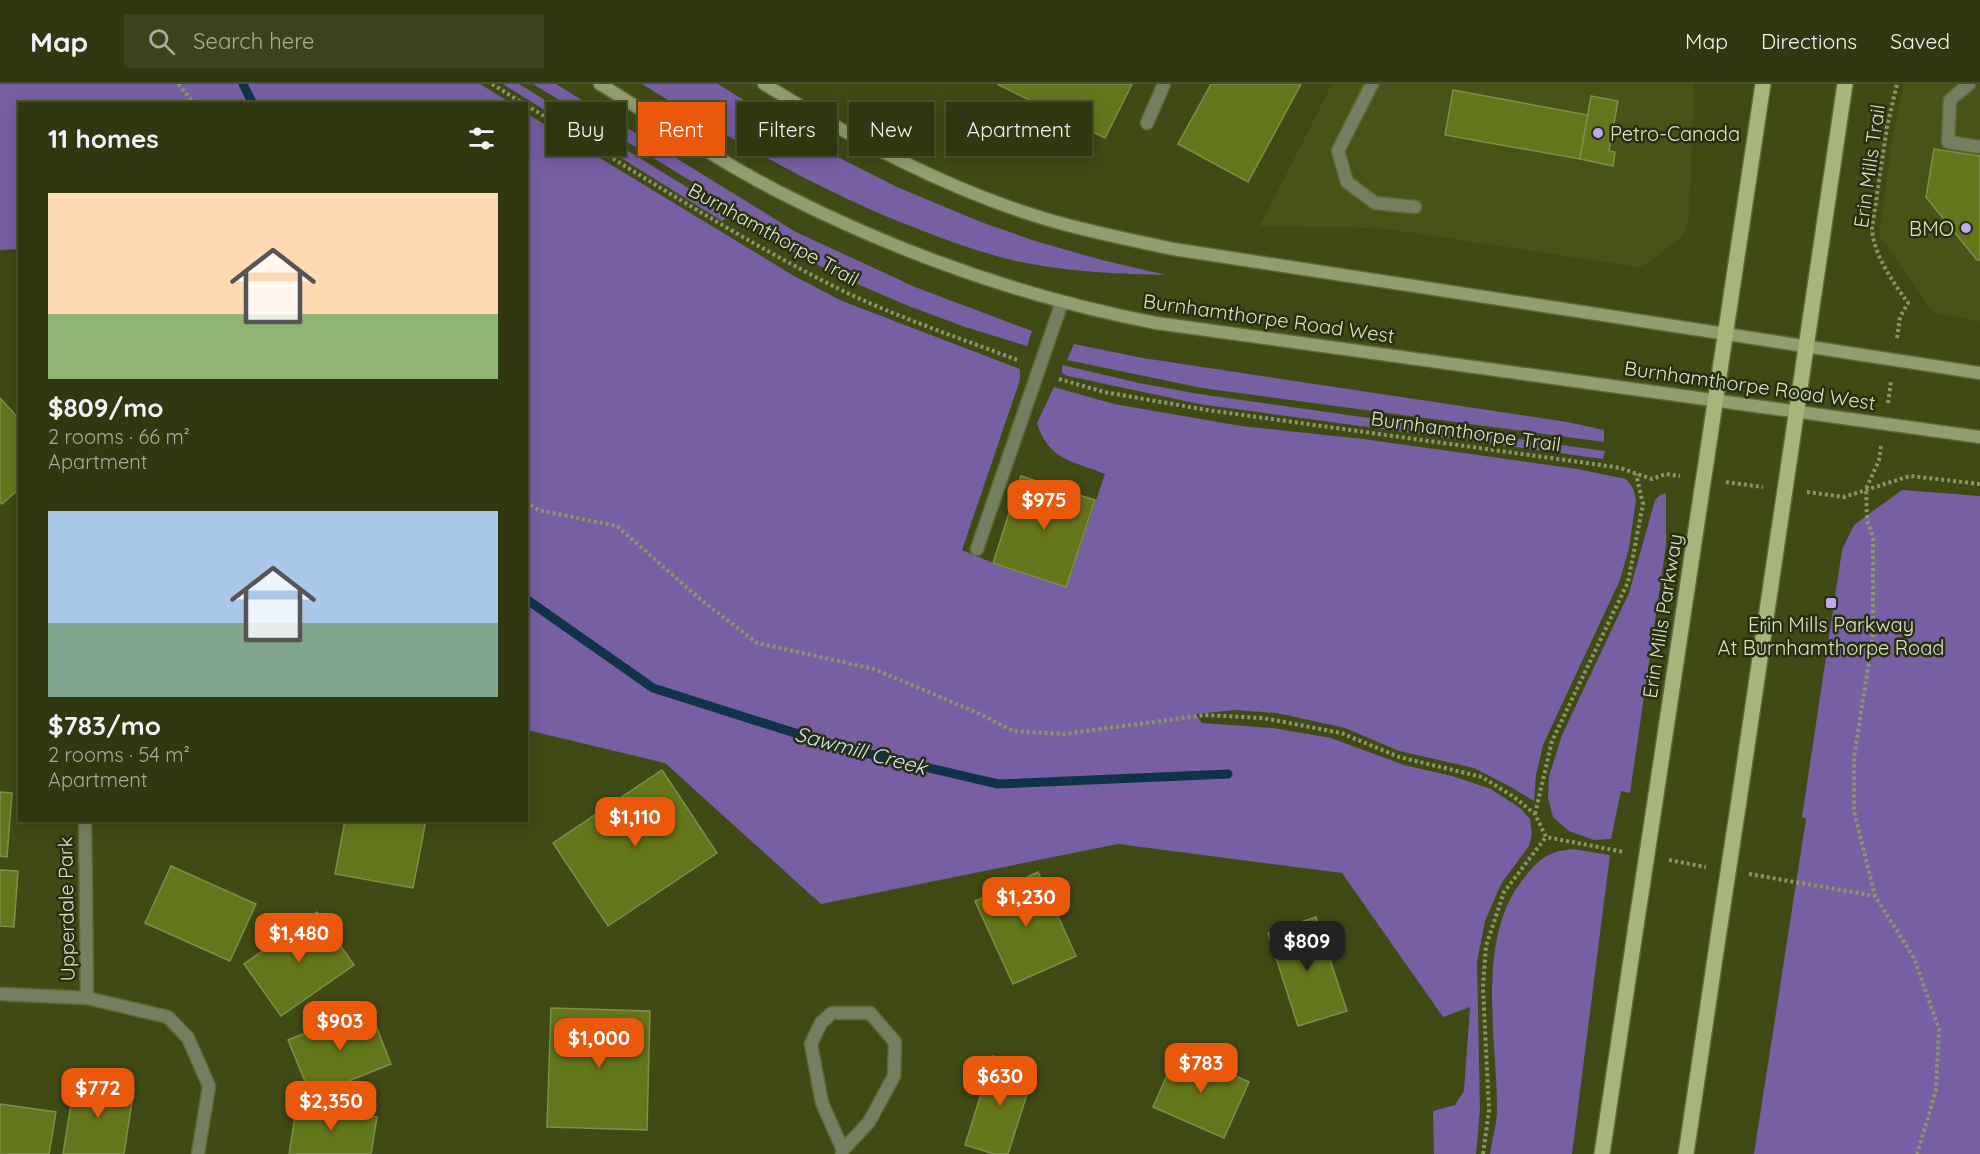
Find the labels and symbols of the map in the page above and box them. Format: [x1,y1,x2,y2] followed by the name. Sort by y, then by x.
[1848,103,1890,229] street label: Erin Mills Trail
[1610,121,1740,146] place label: Petro-Canada
[1591,126,1605,140] marker: Petro-Canada
[684,177,864,291] street label: Burnhamthorpe Trail
[1909,216,1954,241] place label: BMO
[1959,221,1973,235] marker: BMO
[1142,288,1397,348] street label: Burnhamthorpe Road West
[1623,355,1878,415] street label: Burnhamthorpe Road West
[1369,405,1563,457] street label: Burnhamthorpe Trail
[1008,480,1080,531] pin: $975
[1637,532,1687,700] street label: Erin Mills Parkway
[1824,596,1838,610] marker: Erin Mills Parkway At Burnhamthorpe Road
[1718,612,1944,660] place label: Erin Mills Parkway At Burnhamthorpe Road
[792,720,932,781] water label: Sawmill Creek
[586,797,684,848] pin: $1,110
[52,836,80,982] street label: Upperdale Park
[977,877,1075,928] pin: $1,230
[250,913,348,964] pin: $1,480
[1271,921,1343,972] pin: $809
[304,1001,376,1052] pin: $903
[550,1018,648,1069] pin: $1,000
[1165,1043,1237,1094] pin: $783
[964,1056,1036,1107] pin: $630
[62,1068,134,1119] pin: $772
[282,1081,380,1132] pin: $2,350

